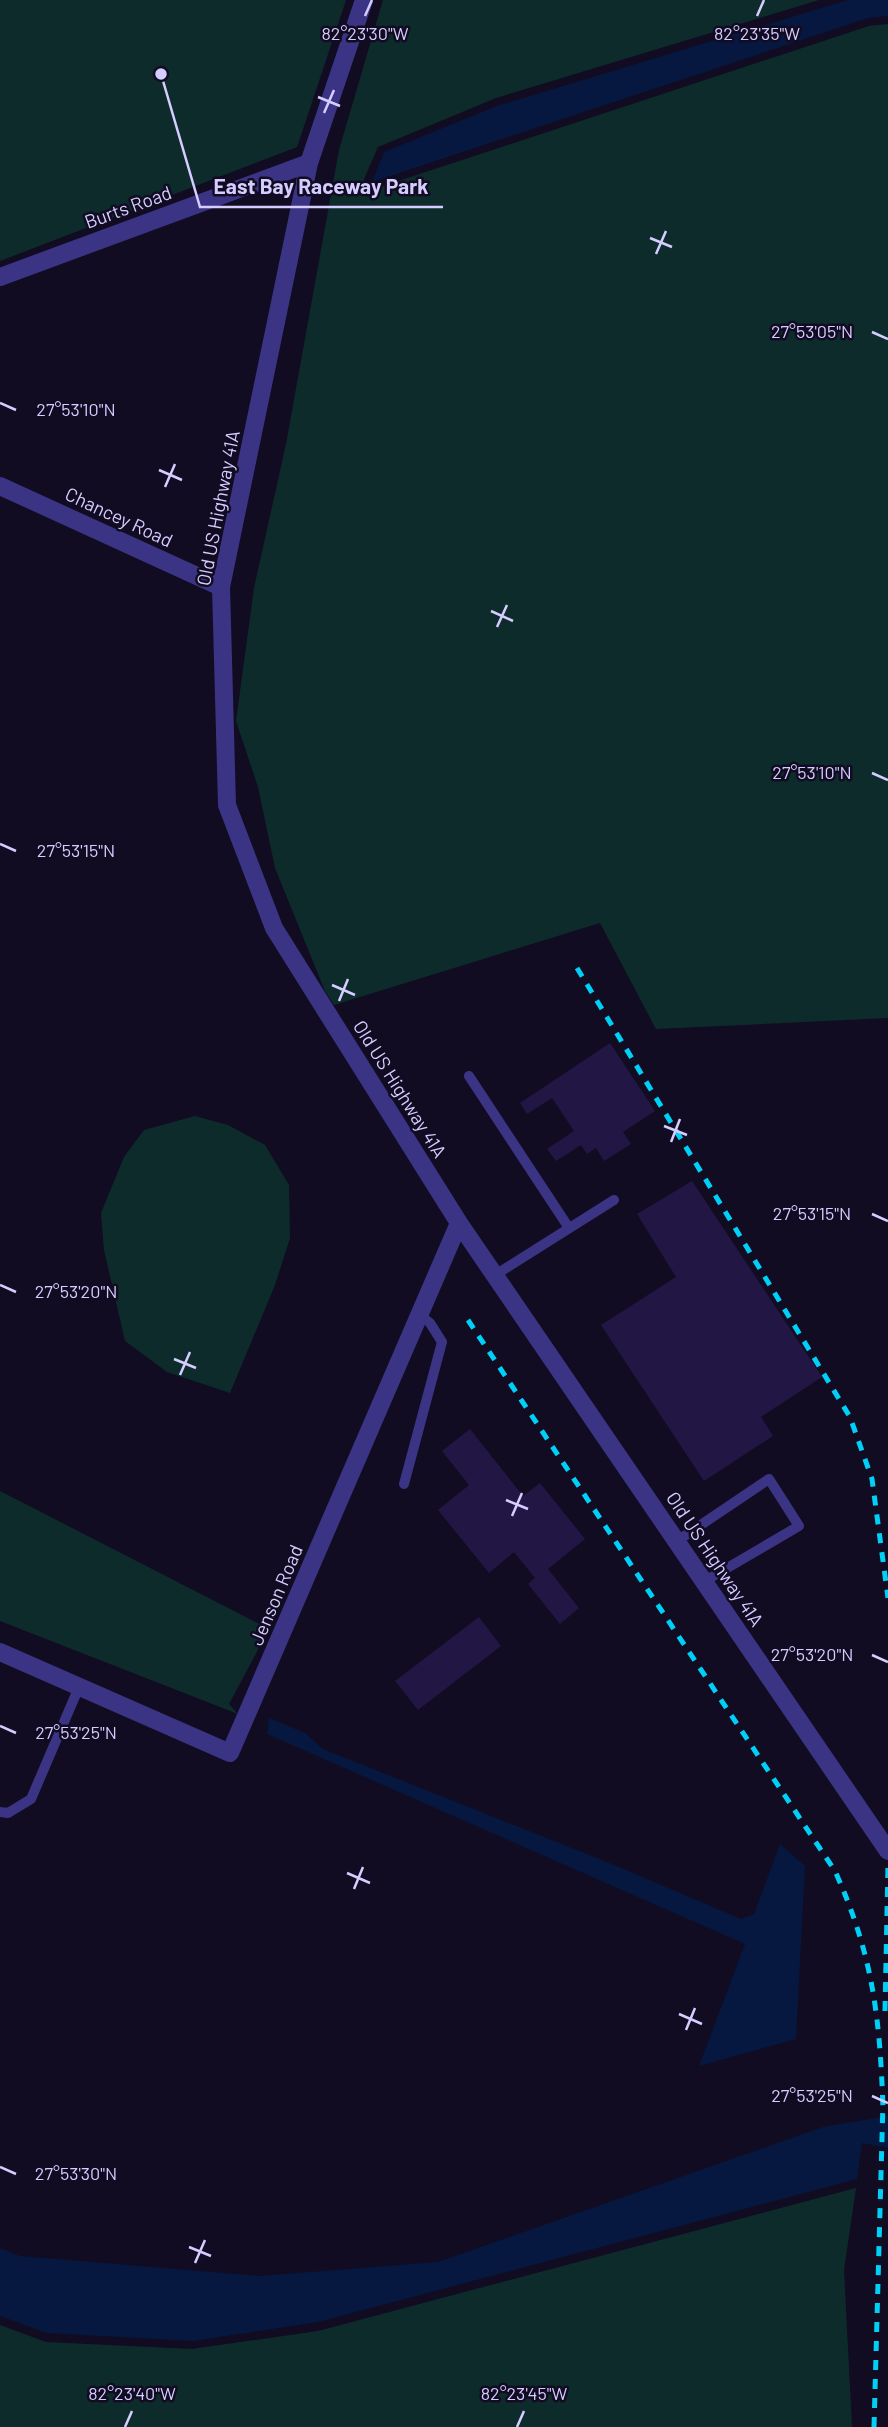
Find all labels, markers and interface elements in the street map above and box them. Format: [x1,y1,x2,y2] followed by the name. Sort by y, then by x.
[321,22,409,44] text: 82°23'30"W
[714,22,800,44] text: 82°23'35"W
[200,165,443,207] callout: East Bay Raceway Park
[214,173,428,198] text: East Bay Raceway Park
[81,180,174,233] street label: Burts Road
[771,320,853,342] text: 27°53'05"N
[36,398,116,420] text: 27°53'10"N
[191,428,244,587] street label: Old US Highway 41A
[62,482,177,551] street label: Chancey Road
[772,761,852,783] text: 27°53'10"N
[37,839,115,861] text: 27°53'15"N
[349,1016,452,1162] street label: Old US Highway 41A
[773,1202,851,1224] text: 27°53'15"N
[35,1280,117,1302] text: 27°53'20"N
[662,1487,769,1630] street label: Old US Highway 41A
[244,1541,307,1648] street label: Jenson Road
[771,1643,853,1665] text: 27°53'20"N
[35,1721,117,1743] text: 27°53'25"N
[771,2084,853,2106] text: 27°53'25"N
[35,2162,117,2184] text: 27°53'30"N
[88,2382,176,2404] text: 82°23'40"W
[481,2382,567,2404] text: 82°23'45"W

